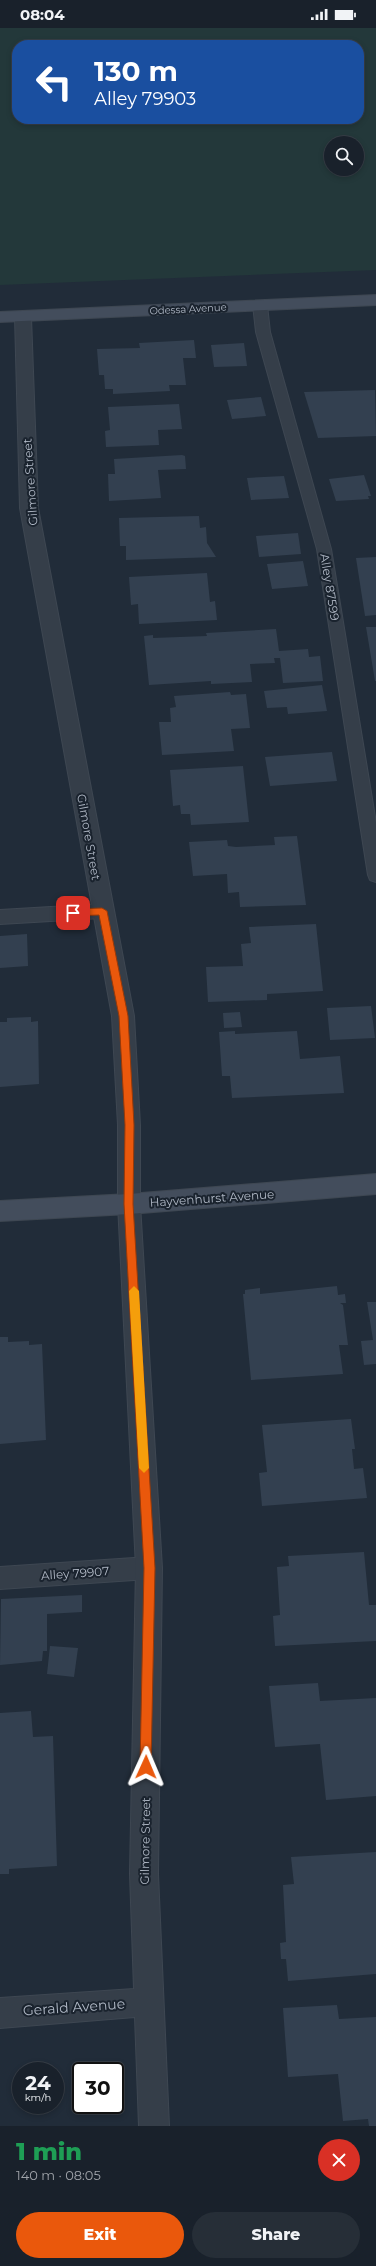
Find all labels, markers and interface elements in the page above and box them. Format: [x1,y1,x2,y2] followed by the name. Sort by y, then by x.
[20,5,65,24] text: 08:04
[94,54,178,88] text: 130 m
[28,56,80,108] icon: left
[94,88,196,110] text: Alley 79903
[324,136,364,176] map controls
[324,136,364,176] button: search
[149,300,227,318] street label: Odessa Avenue
[19,438,41,526] street label: Gilmore Street
[317,552,343,622] street label: Alley 87599
[74,793,104,881] street label: Gilmore Street
[56,896,90,930] pin
[62,902,84,924] icon: arrive
[149,1186,275,1210] street label: Hayvenhurst Avenue
[40,1563,110,1583] street label: Alley 79907
[125,1746,167,1788] position arrow
[137,1797,153,1885] street label: Gilmore Street
[22,1994,126,2020] street label: Gerald Avenue
[72,2062,124,2114] speed limit sign: 30
[25,2071,51,2095] text: 24
[25,2091,51,2104] text: km/h
[16,2137,82,2166] text: 1 min
[318,2139,360,2181] button: close
[16,2167,101,2183] text: 140 m · 08:05
[16,2212,184,2258] button: Exit
[192,2212,360,2258] button: Share

